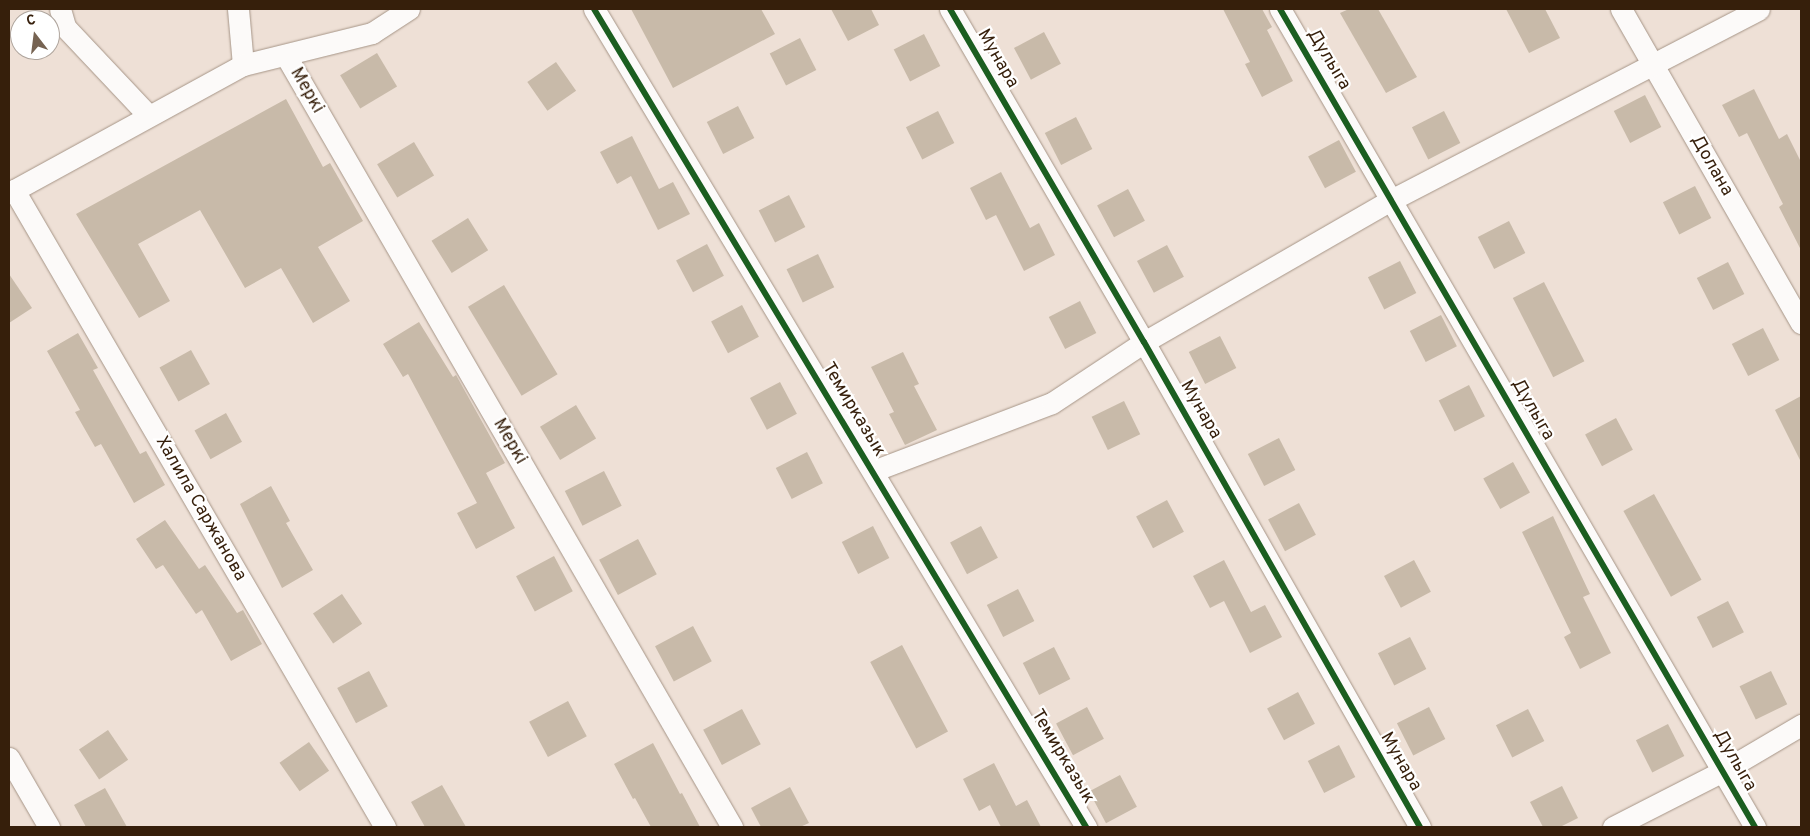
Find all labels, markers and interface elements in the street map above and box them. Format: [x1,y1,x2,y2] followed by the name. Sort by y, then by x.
[10,10,60,60] north arrow
[25,12,38,30] text: С
[972,26,1022,92] street label: Мунара
[1301,26,1355,94] street label: Дулыга
[284,64,328,118] street label: Меркі
[1685,132,1737,200] street label: Долана
[817,359,889,461] street label: Темирказык
[1506,376,1558,444] street label: Дулыга
[1175,377,1225,443] street label: Мунара
[487,415,531,469] street label: Меркі
[150,433,250,585] street label: Халила Саржанова
[1026,706,1098,808] street label: Темирказык
[1708,727,1760,795] street label: Дулыга
[1375,729,1425,795] street label: Мунара

